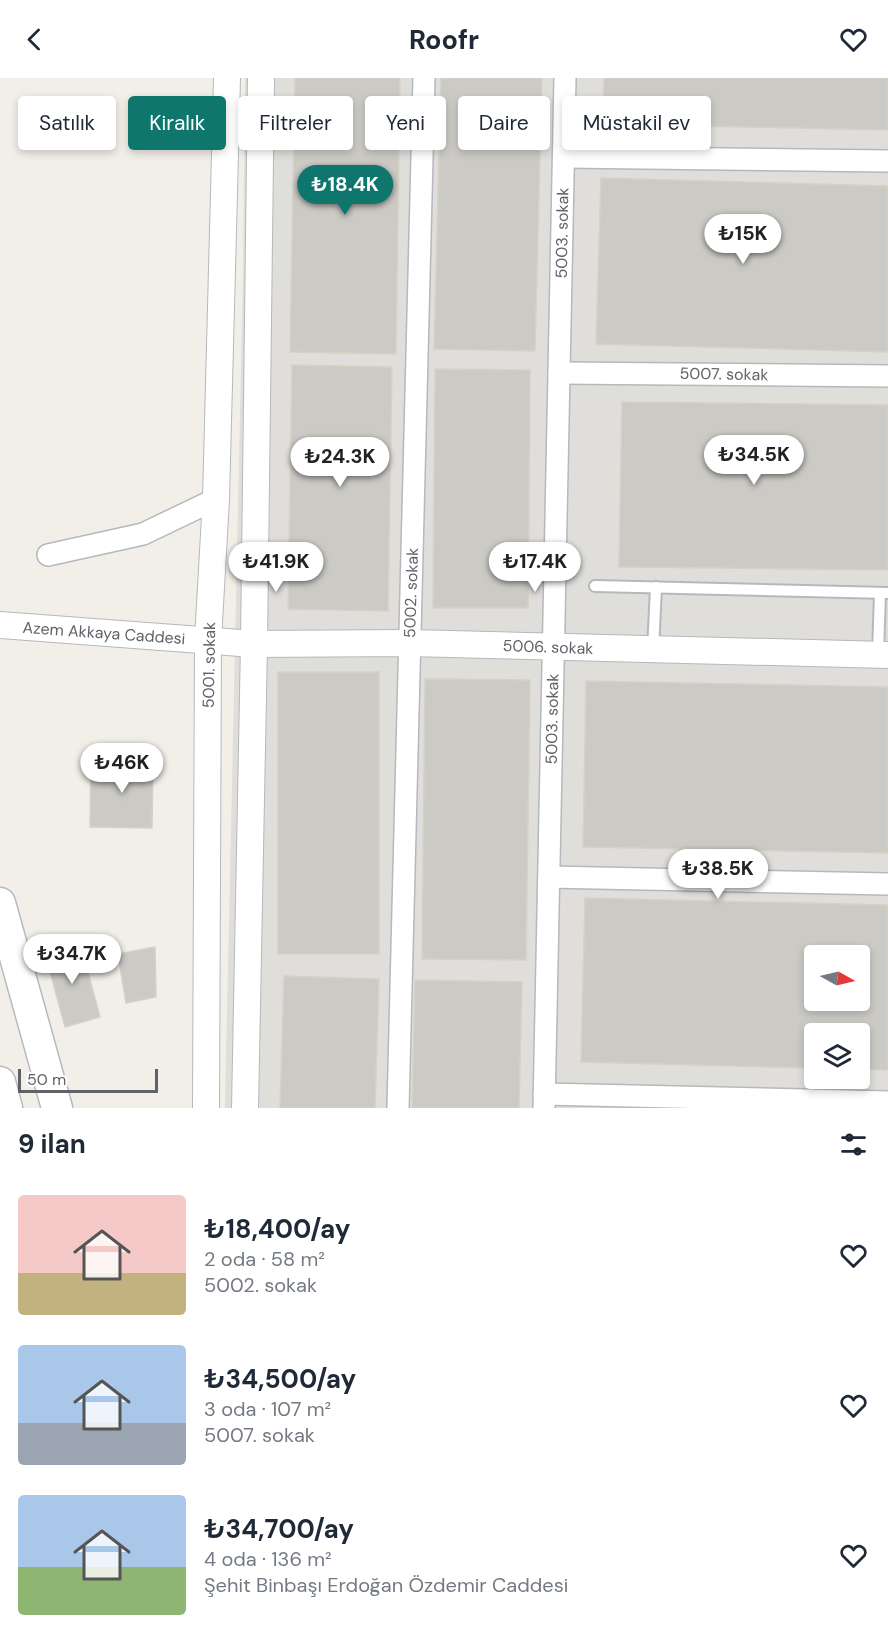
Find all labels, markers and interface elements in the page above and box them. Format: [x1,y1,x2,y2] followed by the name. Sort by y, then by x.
[409,22,479,57] text: Roofr
[18,23,51,56] icon: back
[837,23,870,56] icon: heart
[18,96,116,150] chip: Satılık
[128,96,226,150] chip: Kiralık
[238,96,353,150] chip: Filtreler
[365,96,446,150] chip: Yeni
[458,96,550,150] chip: Daire
[562,96,711,150] chip: Müstakil ev
[296,165,394,216] pin: ₺18.4K
[311,171,379,197] text: ₺18.4K
[551,187,573,279] street label: 5003. sokak
[707,214,779,265] pin: ₺15K
[718,220,768,246] text: ₺15K
[679,363,769,385] street label: 5007. sokak
[705,435,803,486] pin: ₺34.5K
[291,437,389,488] pin: ₺24.3K
[718,441,790,467] text: ₺34.5K
[304,443,376,469] text: ₺24.3K
[227,542,325,593] pin: ₺41.9K
[486,542,584,593] pin: ₺17.4K
[399,547,423,639] street label: 5002. sokak
[243,548,310,574] text: ₺41.9K
[503,548,567,574] text: ₺17.4K
[22,617,186,649] street label: Azem Akkaya Caddesi
[198,622,220,708] street label: 5001. sokak
[502,635,594,659] street label: 5006. sokak
[541,673,563,765] street label: 5003. sokak
[86,743,158,794] pin: ₺46K
[94,749,150,775] text: ₺46K
[669,849,767,900] pin: ₺38.5K
[682,855,754,881] text: ₺38.5K
[23,934,121,985] pin: ₺34.7K
[37,940,107,966] text: ₺34.7K
[804,945,870,1011] north arrow
[804,945,870,1089] map controls
[804,1023,870,1089] button: layers
[18,1066,158,1094] scale bar
[27,1069,66,1090] text: 50 m
[18,1127,86,1161] text: 9 ilan
[837,1128,870,1161] icon: filters
[204,1212,350,1246] text: ₺18,400/ay
[66,1219,138,1291] icon: home
[837,1239,870,1272] icon: heart
[204,1246,325,1272] text: 2 oda · 58 m²
[204,1272,317,1298] text: 5002. sokak
[204,1362,356,1396] text: ₺34,500/ay
[66,1369,138,1441] icon: home
[837,1389,870,1422] icon: heart
[204,1396,331,1422] text: 3 oda · 107 m²
[204,1422,315,1448] text: 5007. sokak
[204,1512,354,1546] text: ₺34,700/ay
[66,1519,138,1591] icon: home
[837,1539,870,1572] icon: heart
[204,1546,332,1572] text: 4 oda · 136 m²
[204,1572,568,1598] text: Şehit Binbaşı Erdoğan Özdemir Caddesi

